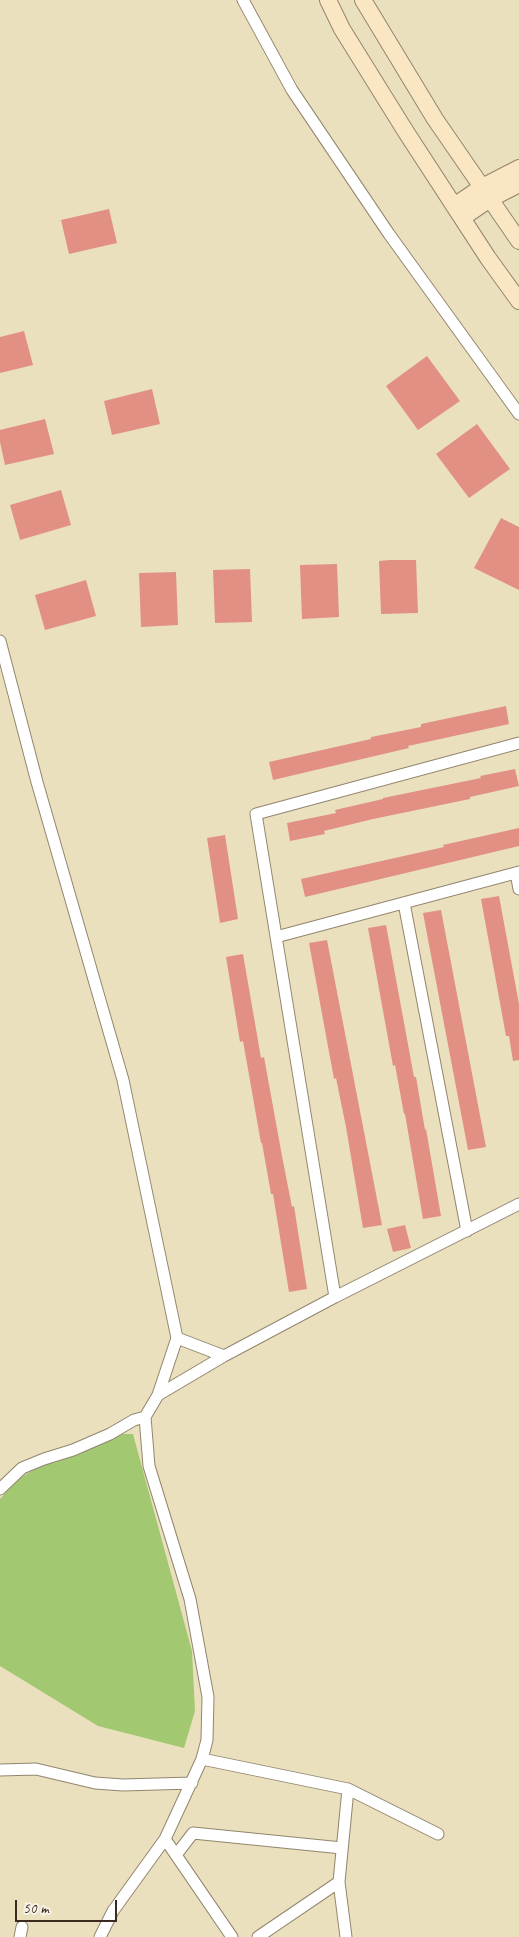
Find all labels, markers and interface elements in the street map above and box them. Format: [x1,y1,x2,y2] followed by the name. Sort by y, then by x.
[18,1890,120,1922] scale bar
[23,1899,49,1918] text: 50 m

